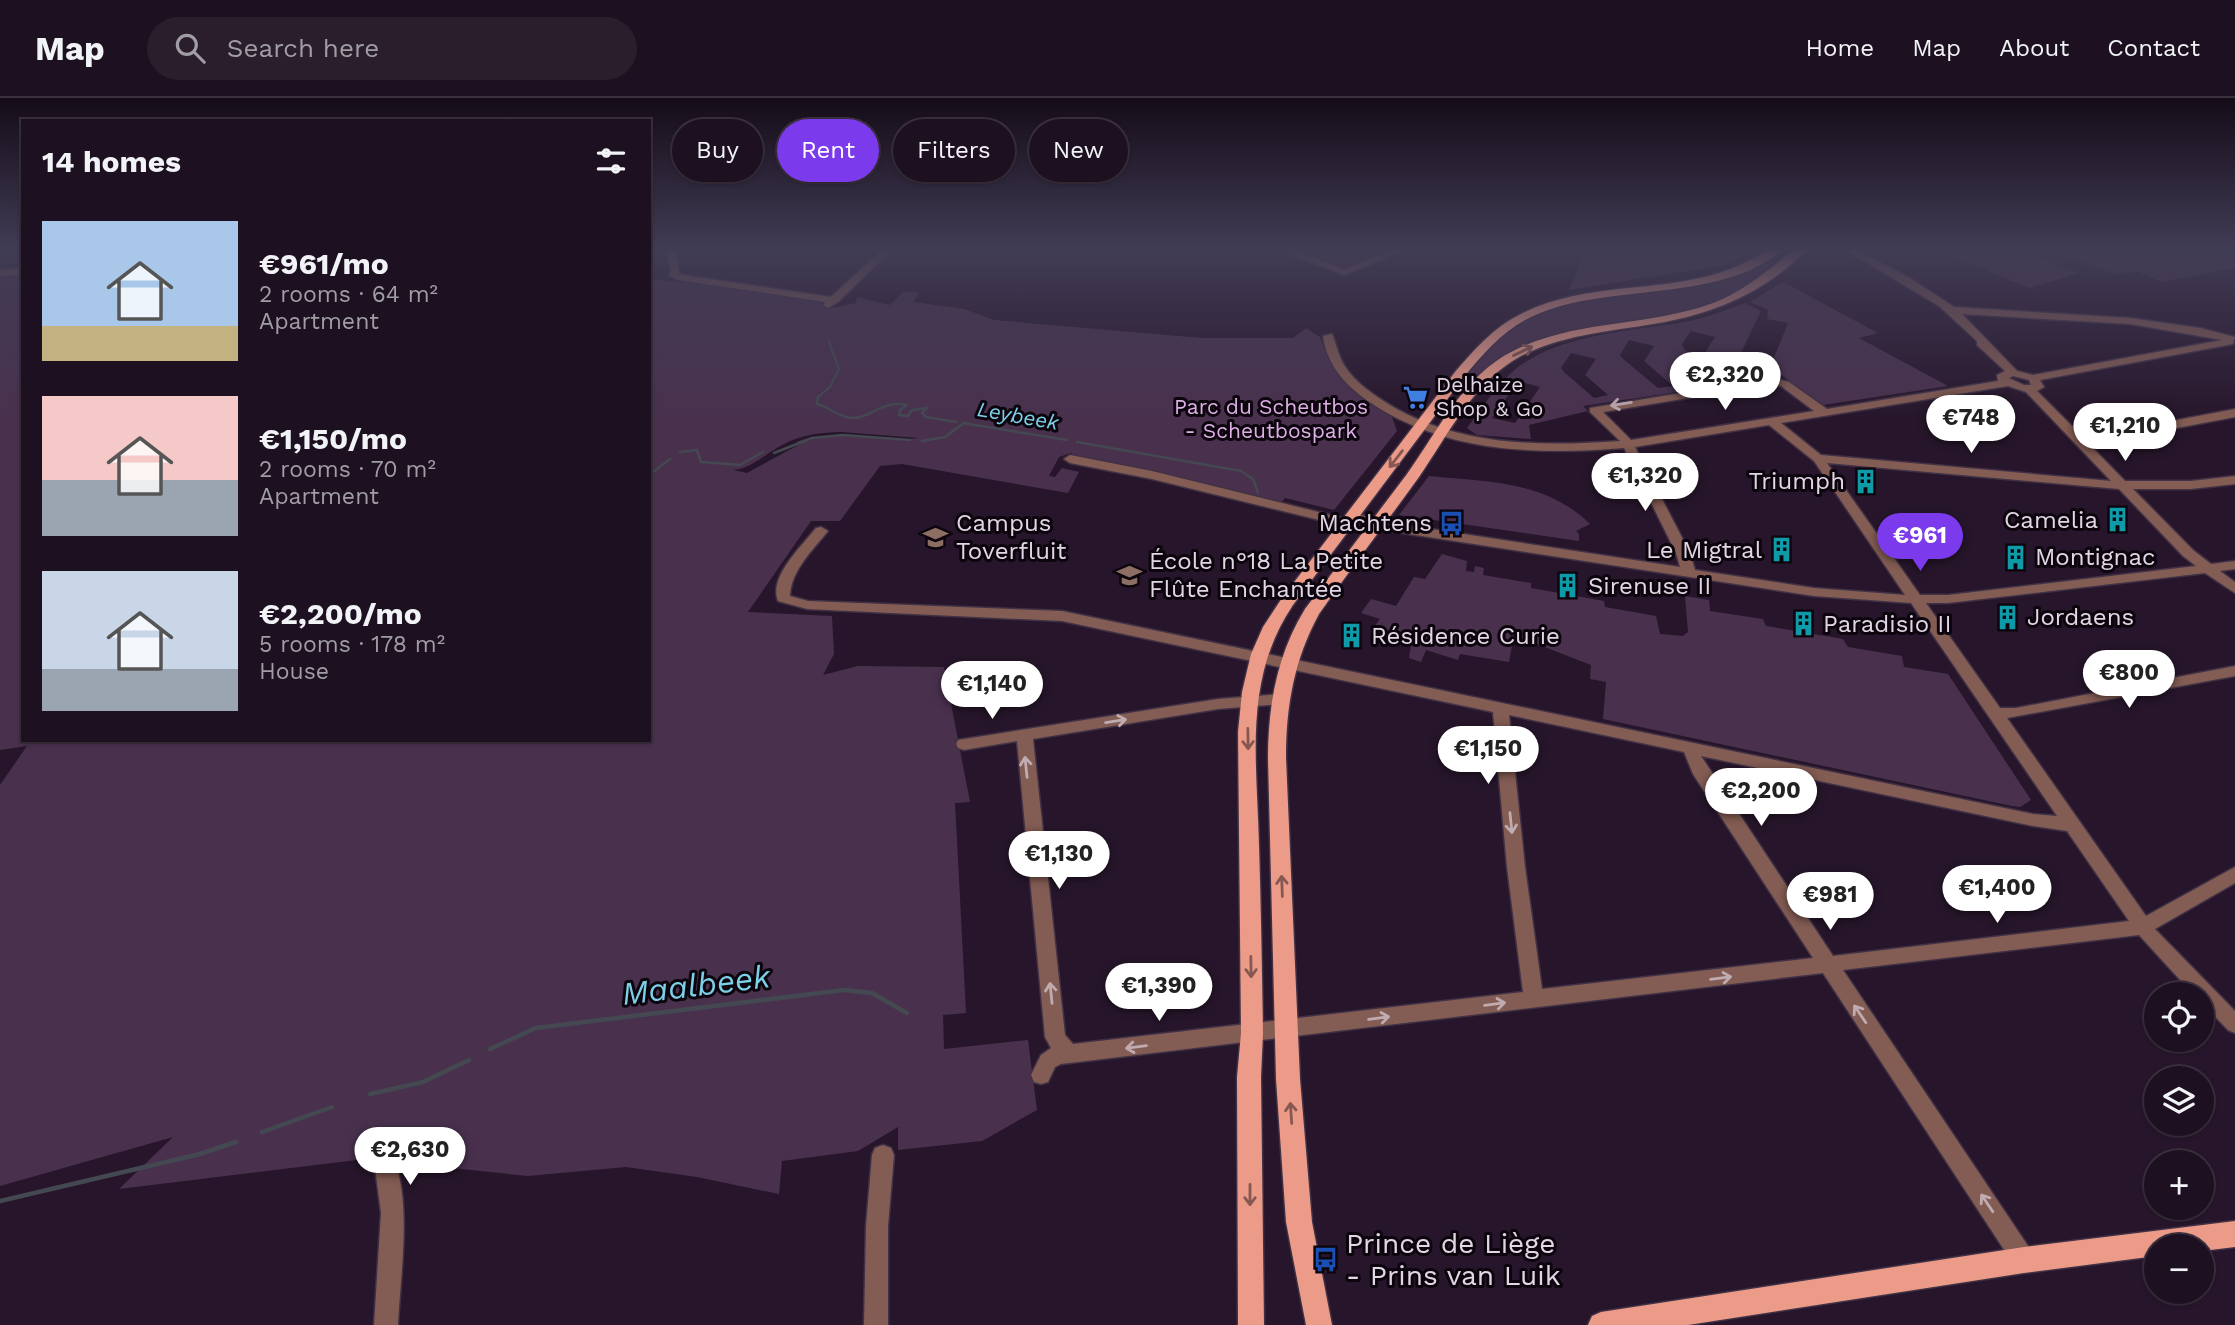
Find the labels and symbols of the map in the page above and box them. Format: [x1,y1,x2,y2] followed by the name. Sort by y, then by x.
[1512,344,1533,357] one-way arrow
[1668,352,1782,412] pin: €2,320
[1436,372,1543,421] place label: Delhaize Shop & Go
[1402,383,1430,411] supermarket icon: Delhaize Shop & Go
[1174,394,1368,443] park label: Parc du Scheutbos - Scheutbospark
[975,396,1061,435] water label: Leybeek
[1930,396,2012,455] pin: €748
[1610,398,1633,411] one-way arrow
[2068,404,2182,463] pin: €1,210
[1389,449,1404,468] one-way arrow
[1588,454,1702,513] pin: €1,320
[1748,467,1845,495] place label: Triumph
[1851,467,1879,495] building icon: Triumph
[2004,506,2098,534] place label: Camelia
[2104,506,2132,534] building icon: Camelia
[956,509,1066,565] place label: Campus Toverfluit
[1319,509,1432,537] place label: Machtens
[1438,509,1466,537] bus stop icon: Machtens
[1879,514,1961,573] pin: €961
[922,523,950,551] school or university icon: Campus Toverfluit
[1646,536,1763,564] place label: Le Migtral
[1768,536,1796,564] building icon: Le Migtral
[2001,543,2029,571] building icon: Montignac
[2035,543,2155,571] place label: Montignac
[1149,547,1383,603] place label: École n°18 La Petite Flûte Enchantée
[1115,561,1143,589] school or university icon: École n°18 La Petite Flûte Enchantée
[1554,572,1582,600] building icon: Sirenuse II
[1588,572,1711,600] place label: Sirenuse II
[1993,603,2021,631] building icon: Jordaens
[2027,603,2134,631] place label: Jordaens
[1789,610,1817,638] building icon: Paradisio II
[1823,610,1952,638] place label: Paradisio II
[1337,622,1365,650] building icon: Résidence Curie
[1371,622,1560,650] place label: Résidence Curie
[2088,650,2170,710] pin: €800
[935,662,1049,721] pin: €1,140
[1105,714,1127,727] one-way arrow
[1431,726,1545,786] pin: €1,150
[1241,728,1255,751] one-way arrow
[1020,756,1033,779] one-way arrow
[1704,768,1818,828] pin: €2,200
[1505,811,1518,834] one-way arrow
[1002,832,1116,891] pin: €1,130
[1940,866,2054,925] pin: €1,400
[1789,872,1871,932] pin: €981
[1276,875,1289,898] one-way arrow
[1244,955,1258,978] one-way arrow
[620,957,774,1013] water label: Maalbeek
[1102,964,1216,1023] pin: €1,390
[1709,971,1732,984] one-way arrow
[1044,982,1057,1005] one-way arrow
[1484,998,1506,1011] one-way arrow
[1853,1005,1868,1024] one-way arrow
[1367,1012,1390,1025] one-way arrow
[1125,1040,1148,1053] one-way arrow
[1284,1102,1297,1125] one-way arrow
[353,1128,467,1187] pin: €2,630
[1243,1183,1257,1206] one-way arrow
[1979,1194,1994,1213] one-way arrow
[1346,1227,1561,1292] place label: Prince de Liège - Prins van Luik
[1312,1245,1340,1273] bus stop icon: Prince de Liège - Prins van Luik

